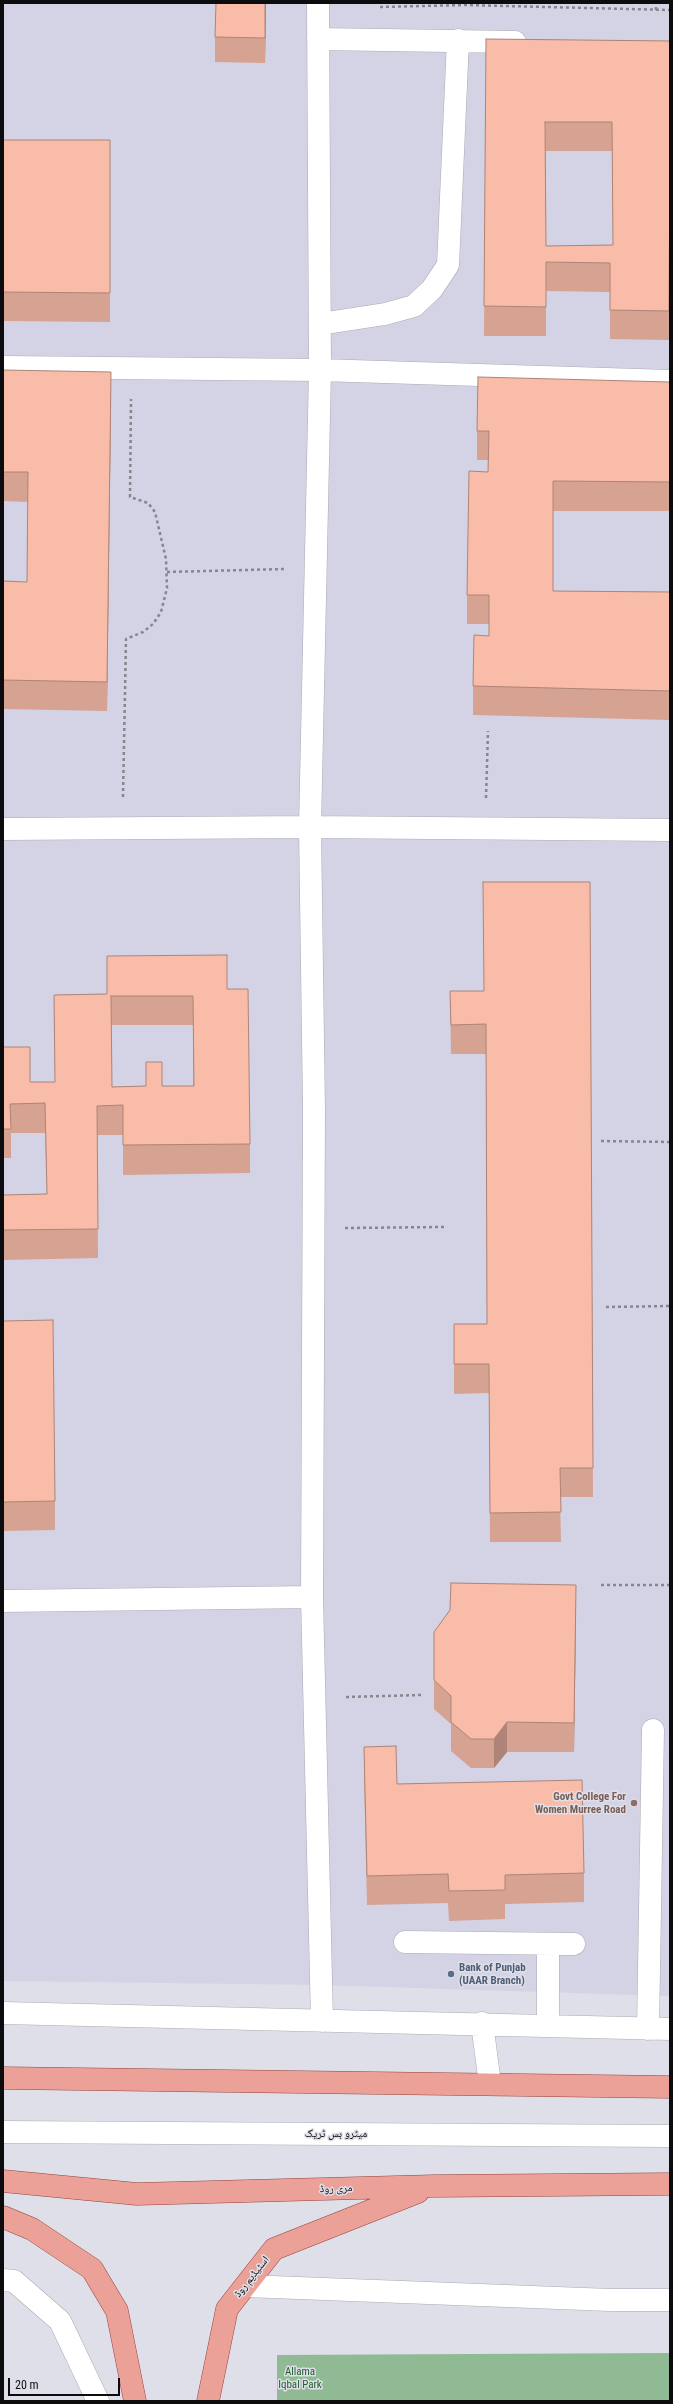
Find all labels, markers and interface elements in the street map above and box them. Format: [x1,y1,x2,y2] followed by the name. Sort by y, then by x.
[535,1790,626,1816] place label: Govt College For Women Murree Road
[629,1798,639,1808] marker: Govt College For Women Murree Road
[459,1961,526,1987] place label: Bank of Punjab (UAAR Branch)
[446,1969,456,1979] marker: Bank of Punjab (UAAR Branch)
[305,2127,367,2141] street label: میٹرو بس ٹریک
[319,2182,353,2196] street label: مری روڈ
[232,2254,272,2300] street label: اسٹیڈیم روڈ
[278,2365,322,2391] park label: Allama Iqbal Park
[10,2370,122,2396] scale bar
[15,2378,39,2392] text: 20 m

